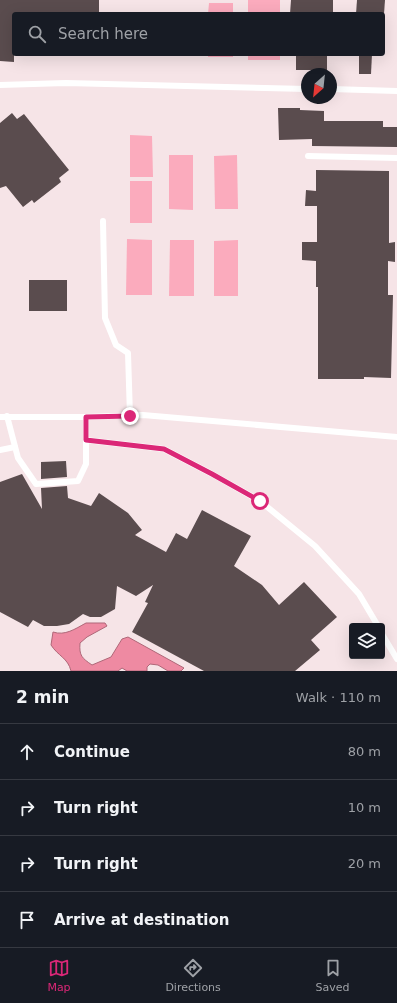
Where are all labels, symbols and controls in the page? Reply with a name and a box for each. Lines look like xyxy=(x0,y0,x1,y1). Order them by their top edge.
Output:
search box xyxy=(12,12,385,56)
icon: search xyxy=(26,23,48,45)
text: Search here xyxy=(58,25,148,43)
north arrow xyxy=(301,68,337,104)
route end xyxy=(121,407,139,425)
route start xyxy=(251,492,269,510)
map controls xyxy=(349,623,385,659)
button: layers xyxy=(349,623,385,659)
text: 2 min xyxy=(16,687,69,707)
text: Walk · 110 m xyxy=(296,690,381,705)
icon: ahead xyxy=(16,741,38,763)
text: Continue xyxy=(54,743,130,761)
text: 80 m xyxy=(348,744,381,759)
icon: right xyxy=(16,797,38,819)
text: Turn right xyxy=(54,799,138,817)
text: 10 m xyxy=(348,800,381,815)
icon: right xyxy=(16,853,38,875)
text: Turn right xyxy=(54,855,138,873)
text: 20 m xyxy=(348,856,381,871)
icon: arrive xyxy=(16,909,38,931)
text: Arrive at destination xyxy=(54,911,229,929)
tab: Map xyxy=(47,957,71,994)
tab: Directions xyxy=(165,957,221,994)
tab: Saved xyxy=(316,957,350,994)

